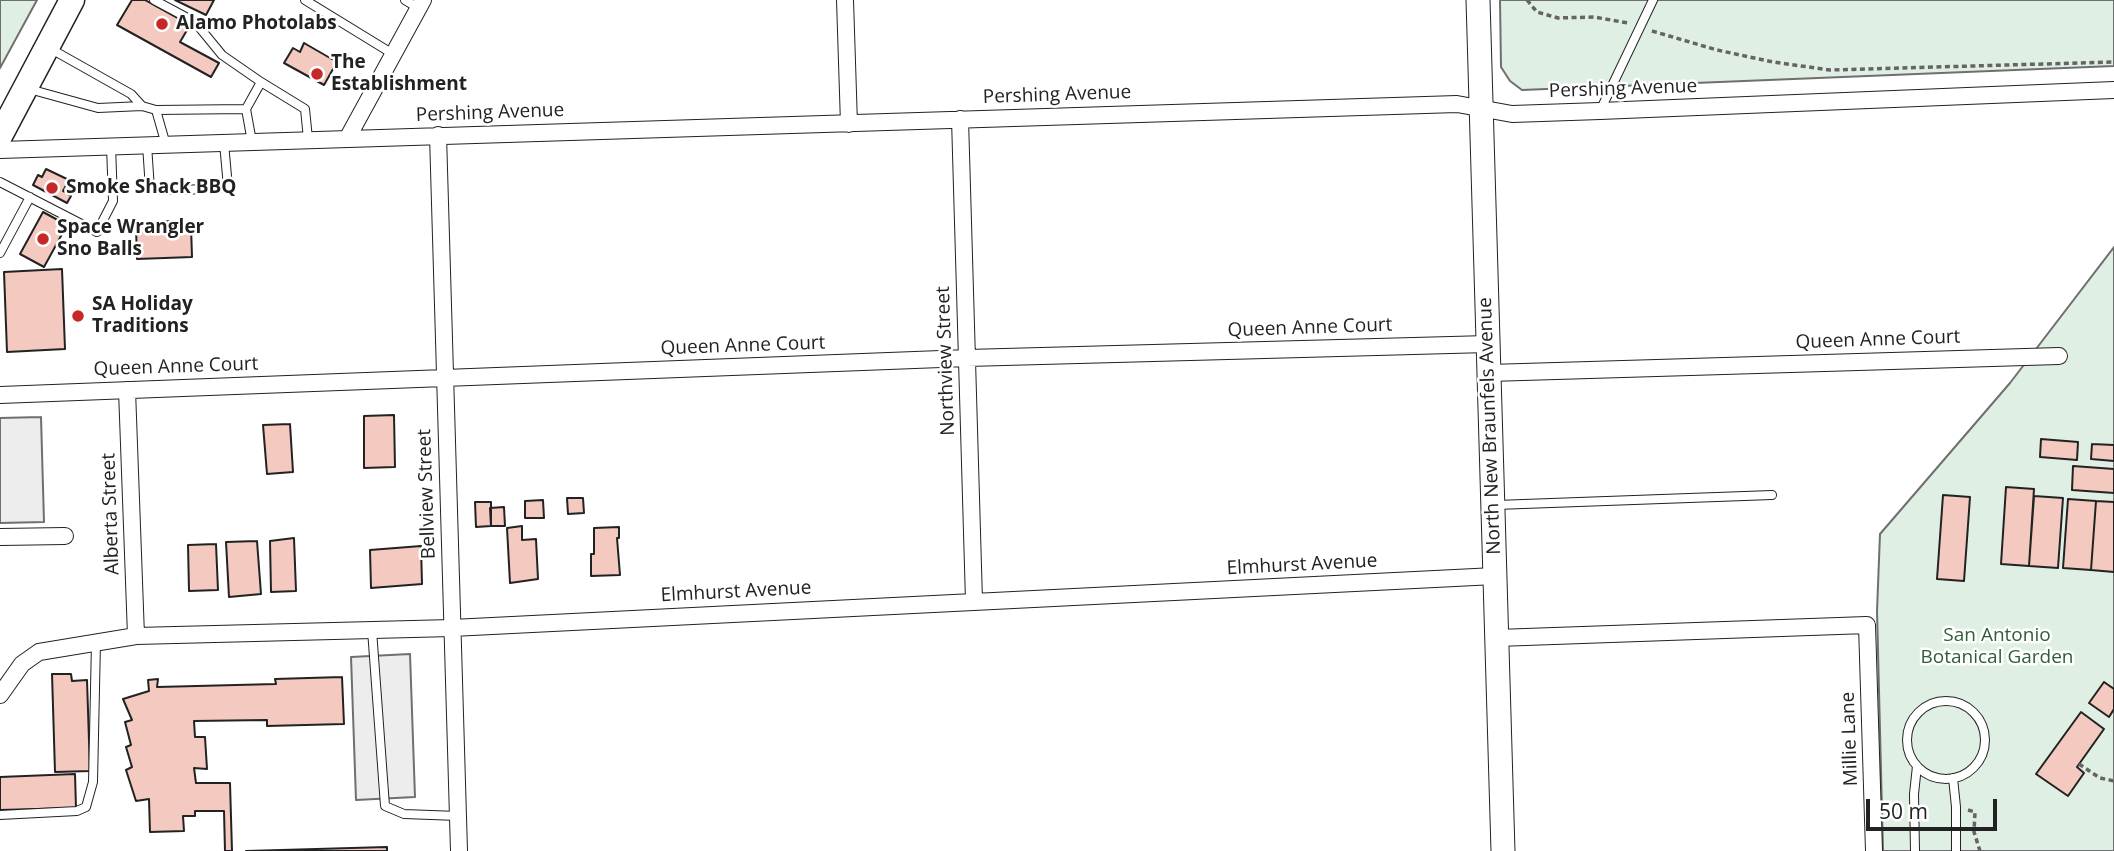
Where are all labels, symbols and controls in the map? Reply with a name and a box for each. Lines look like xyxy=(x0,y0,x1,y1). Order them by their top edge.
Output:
place label: Alamo Photolabs xyxy=(176,13,337,35)
marker: Alamo Photolabs xyxy=(154,16,170,32)
place label: The Establishment xyxy=(331,52,467,96)
marker: The Establishment xyxy=(309,66,325,82)
street label: Pershing Avenue xyxy=(1548,75,1698,103)
street label: Pershing Avenue xyxy=(982,81,1132,109)
street label: Pershing Avenue xyxy=(415,99,565,127)
place label: Smoke Shack BBQ xyxy=(66,177,236,199)
marker: Smoke Shack BBQ xyxy=(44,180,60,196)
place label: Space Wrangler Sno Balls xyxy=(57,217,204,261)
marker: Space Wrangler Sno Balls xyxy=(35,231,51,247)
street label: Northview Street xyxy=(932,286,960,436)
place label: SA Holiday Traditions xyxy=(92,294,193,338)
street label: North New Braunfels Avenue xyxy=(1474,297,1506,555)
marker: SA Holiday Traditions xyxy=(70,308,86,324)
street label: Queen Anne Court xyxy=(1227,314,1393,342)
street label: Queen Anne Court xyxy=(1795,326,1961,354)
street label: Queen Anne Court xyxy=(660,332,826,360)
street label: Queen Anne Court xyxy=(93,353,259,381)
street label: Bellview Street xyxy=(413,429,441,559)
street label: Alberta Street xyxy=(97,453,125,575)
street label: Elmhurst Avenue xyxy=(1226,550,1378,580)
street label: Elmhurst Avenue xyxy=(660,577,812,607)
park label: San Antonio Botanical Garden xyxy=(1921,625,2073,669)
street label: Millie Lane xyxy=(1837,691,1863,787)
scale bar xyxy=(1869,784,2000,828)
text: 50 m xyxy=(1879,797,1928,825)

